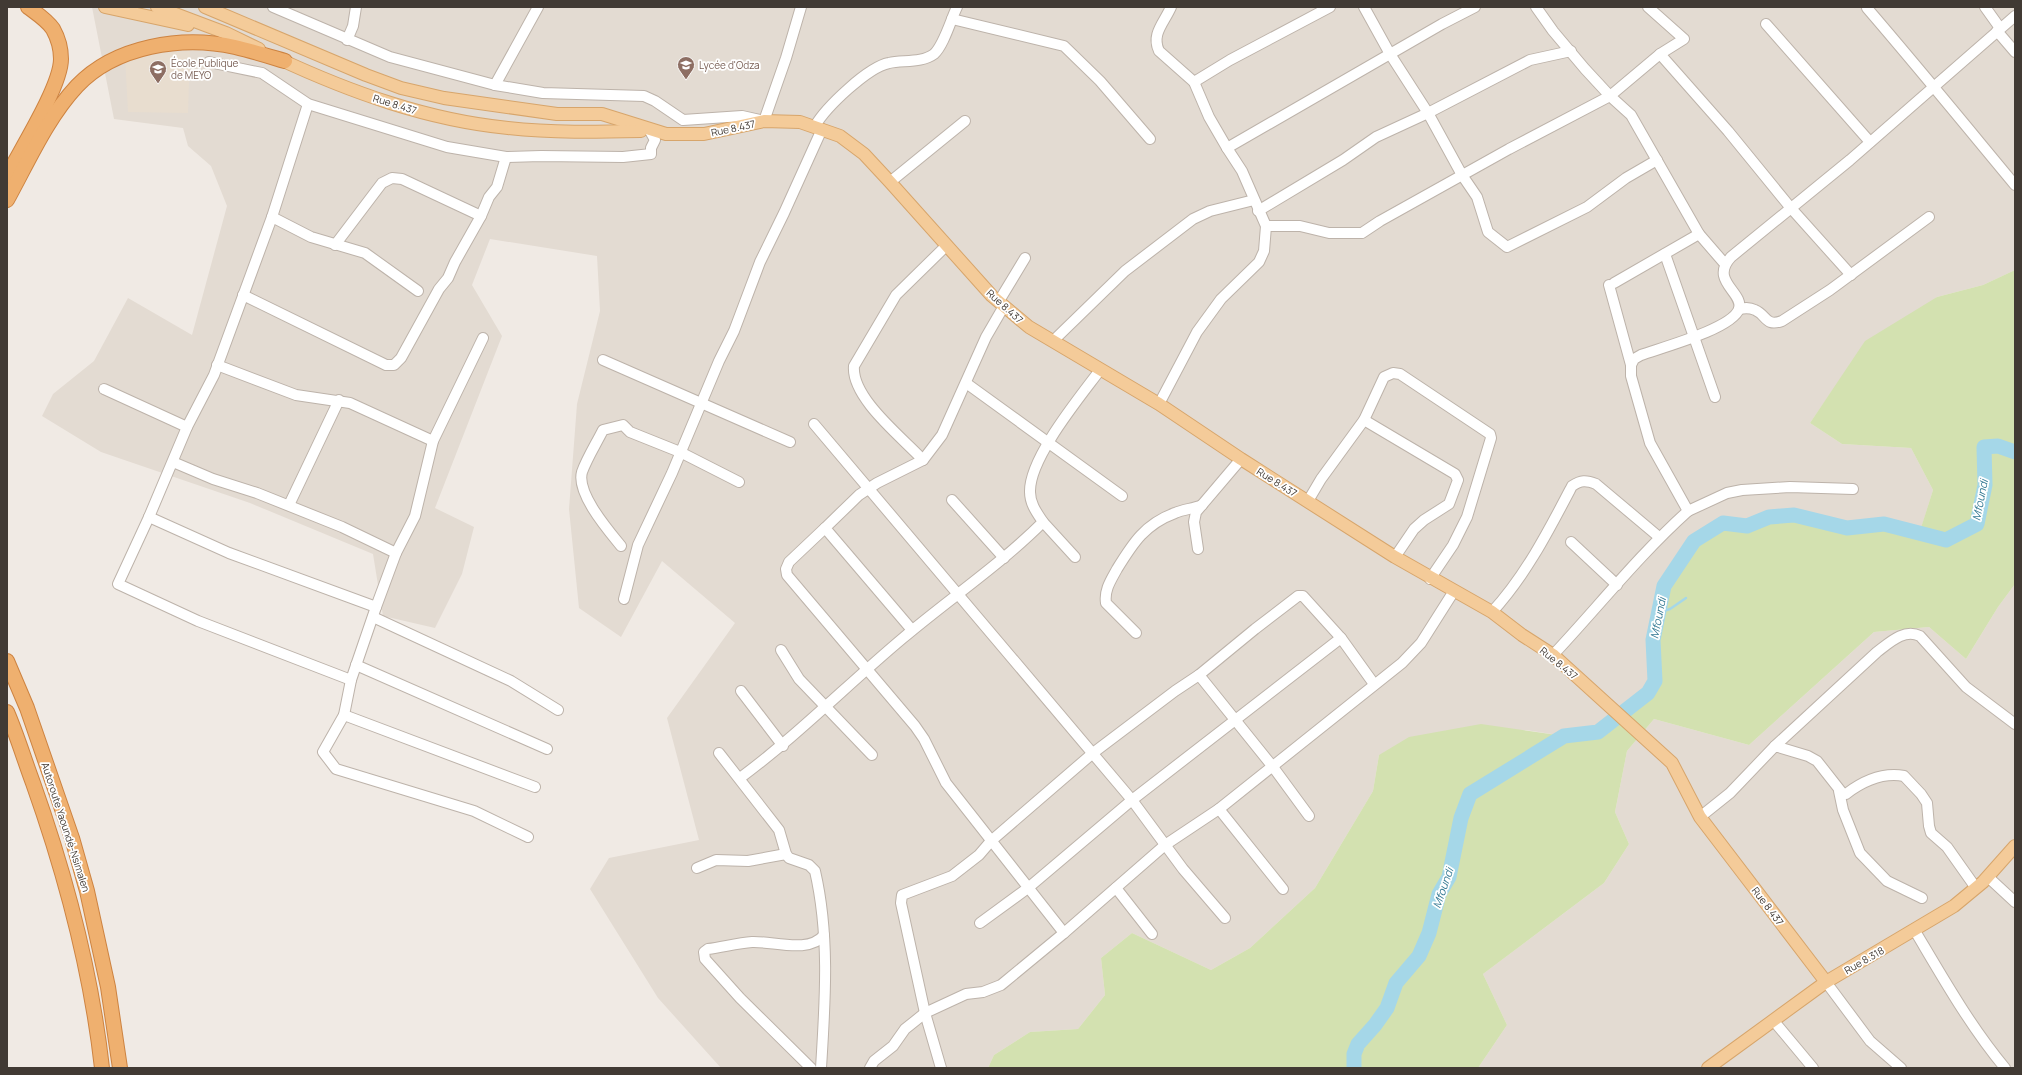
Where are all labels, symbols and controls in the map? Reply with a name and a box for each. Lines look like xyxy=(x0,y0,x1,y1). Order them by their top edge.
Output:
school or university icon: Lycée d'Odza xyxy=(676,55,696,80)
place label: École Publique de MEYO xyxy=(171,56,239,82)
place label: Lycée d'Odza xyxy=(699,58,760,72)
school or university icon: École Publique de MEYO xyxy=(148,59,168,84)
street label: Rue 8.437 xyxy=(371,91,419,117)
street label: Rue 8.437 xyxy=(710,116,756,140)
street label: Rue 8.437 xyxy=(984,286,1026,326)
street label: Rue 8.437 xyxy=(1254,464,1300,500)
water label: Mfoundi xyxy=(1968,477,1991,522)
water label: Mfoundi xyxy=(1646,595,1669,640)
street label: Rue 8.437 xyxy=(1537,643,1581,683)
street label: Autoroute Yaoundé-Nsimalen xyxy=(38,760,94,894)
water label: Mfoundi xyxy=(1429,864,1457,910)
street label: Rue 8.437 xyxy=(1749,884,1787,928)
street label: Rue 8.318 xyxy=(1842,943,1887,977)

